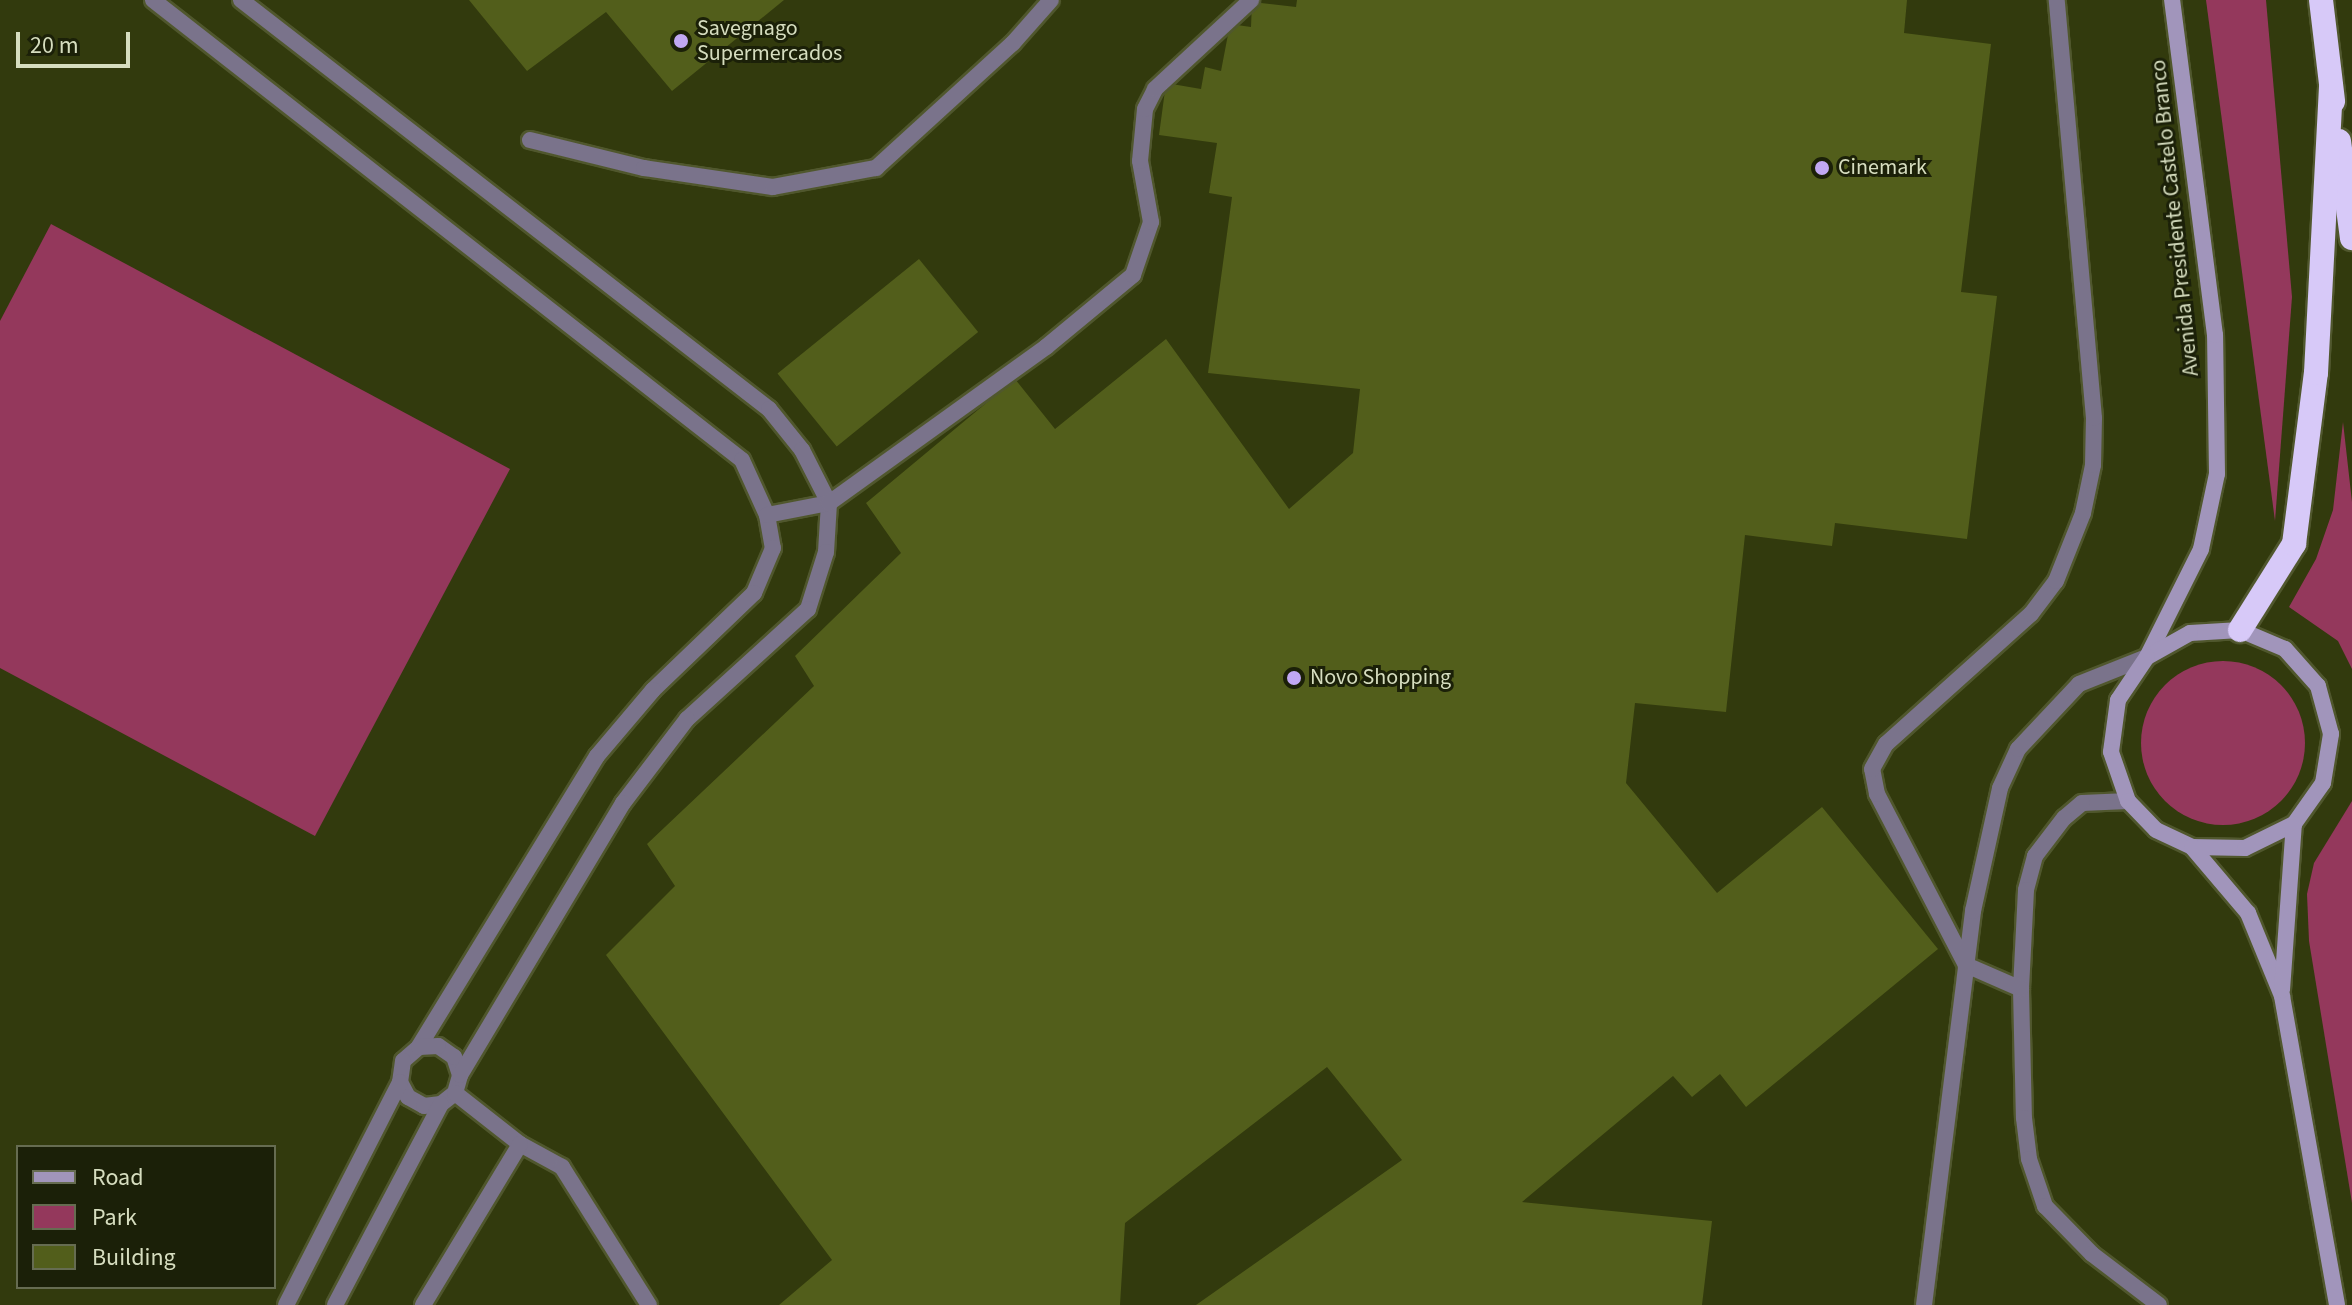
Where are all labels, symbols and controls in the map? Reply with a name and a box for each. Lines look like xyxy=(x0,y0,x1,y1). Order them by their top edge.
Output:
place label: Savegnago Supermercados xyxy=(697,15,842,66)
scale bar xyxy=(20,16,134,66)
text: 20 m xyxy=(30,28,79,63)
marker: Savegnago Supermercados xyxy=(672,32,690,50)
street label: Avenida Presidente Castelo Branco xyxy=(2145,58,2205,378)
place label: Cinemark xyxy=(1838,155,1927,181)
marker: Cinemark xyxy=(1813,159,1831,177)
place label: Novo Shopping xyxy=(1310,665,1451,691)
marker: Novo Shopping xyxy=(1285,669,1303,687)
legend xyxy=(16,1145,276,1289)
text: Road xyxy=(92,1160,144,1195)
text: Park xyxy=(92,1200,137,1235)
text: Building xyxy=(92,1240,176,1275)

